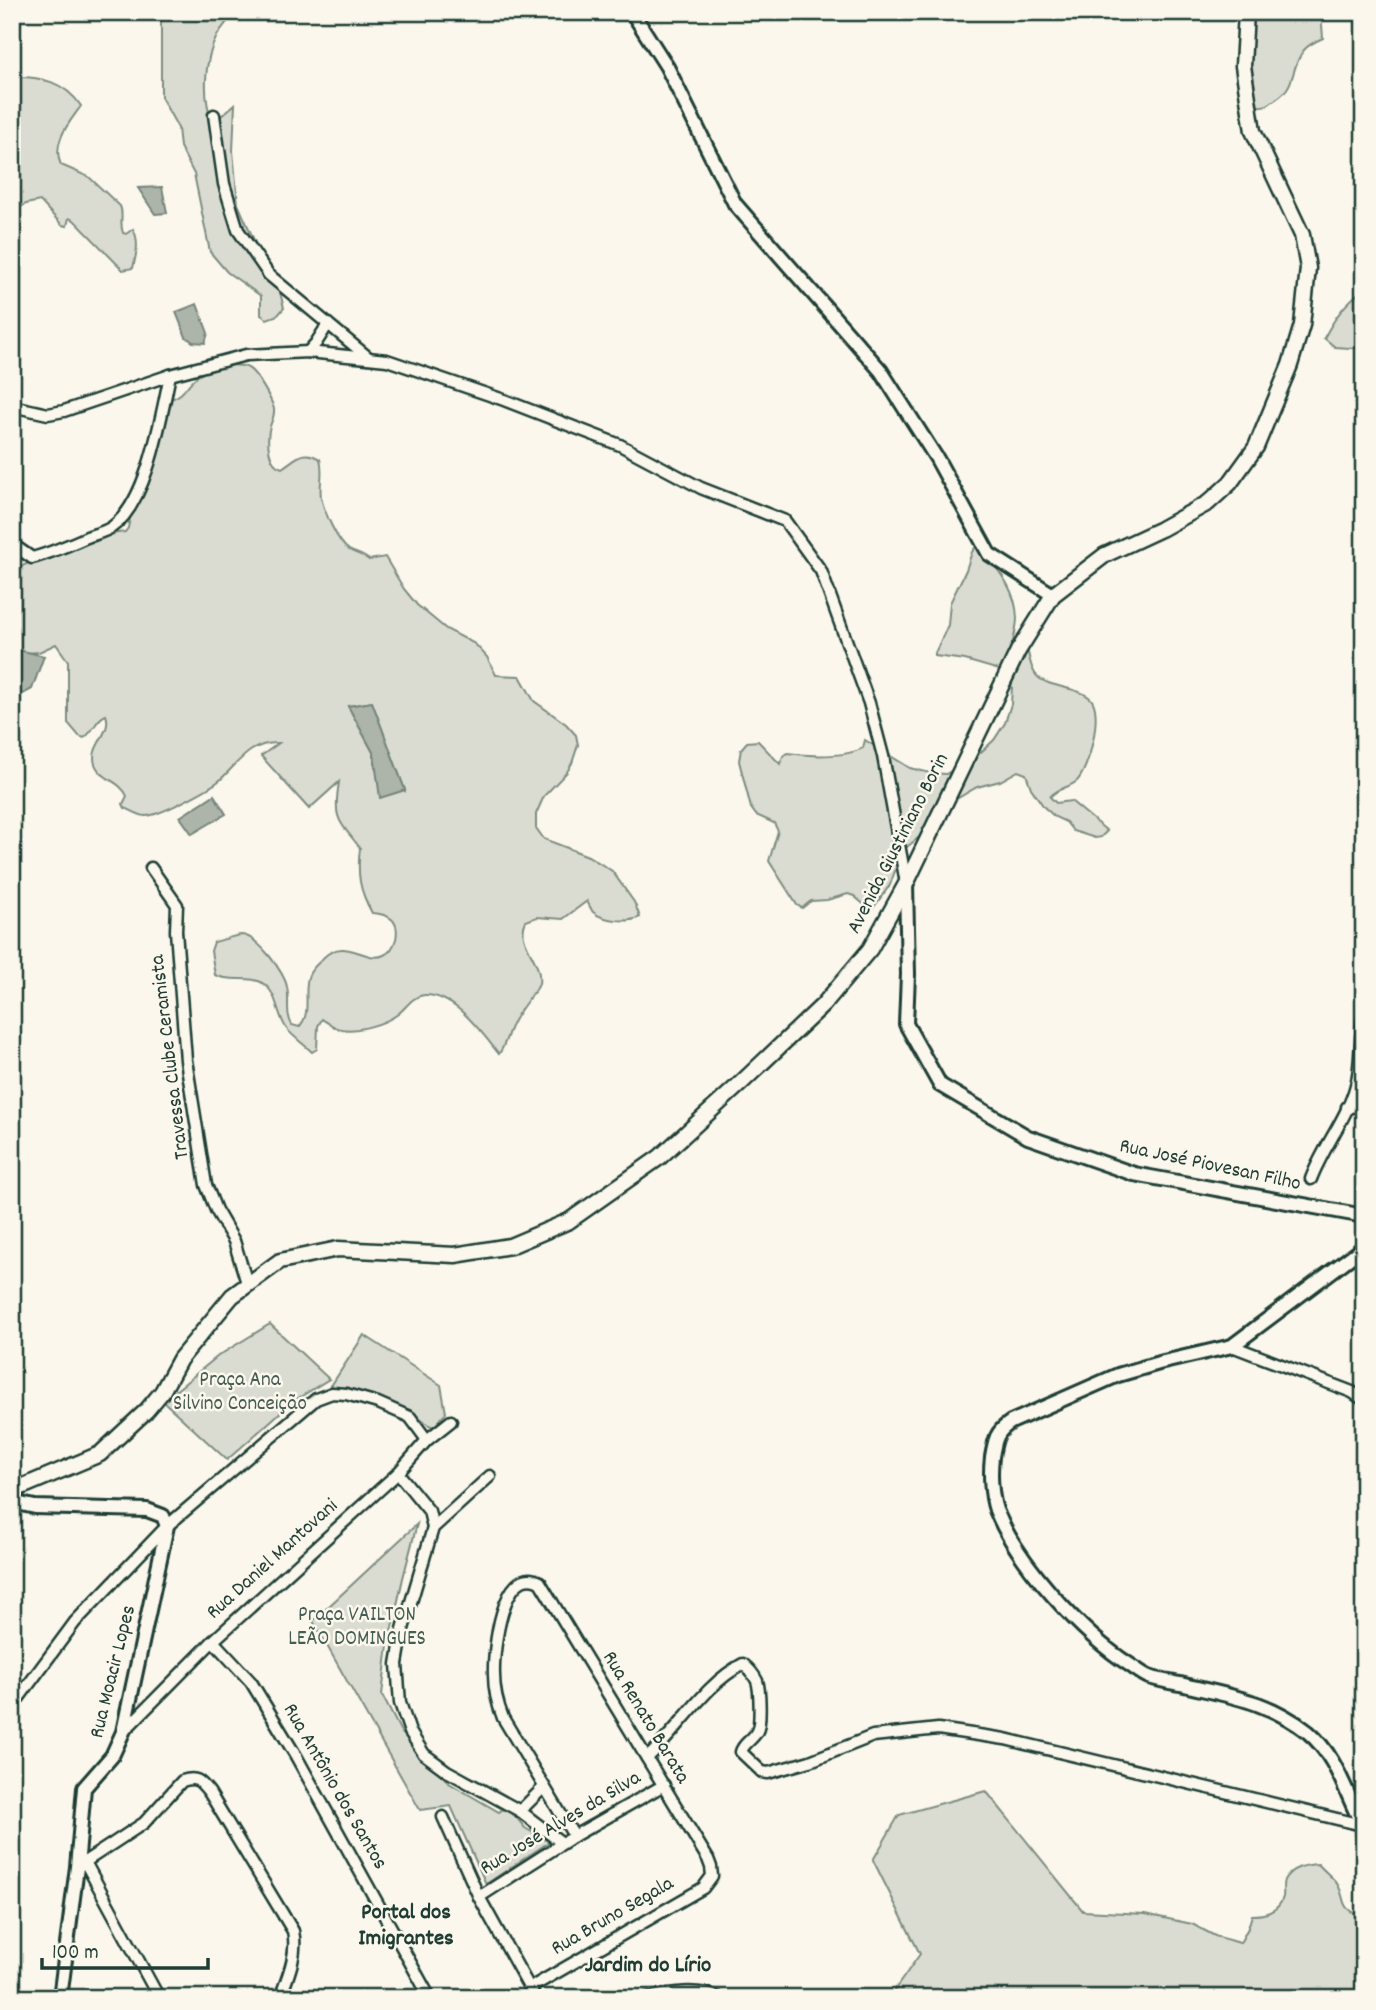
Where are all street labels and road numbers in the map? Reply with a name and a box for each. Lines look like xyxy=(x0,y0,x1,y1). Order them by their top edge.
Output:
street label: Avenida Giustiniano Borin xyxy=(840,748,958,940)
street label: Travessa Clube Ceramista xyxy=(143,952,198,1161)
street label: Rua José Piovesan Filho xyxy=(1117,1132,1303,1200)
street label: Rua Daniel Mantovani xyxy=(200,1492,346,1627)
street label: Rua Moacir Lopes xyxy=(83,1602,145,1742)
street label: Rua Renato Barata xyxy=(594,1646,697,1791)
street label: Rua Antônio dos Santos xyxy=(274,1698,394,1876)
street label: Rua José Alves da Silva xyxy=(475,1763,648,1884)
street label: Rua Bruno Segala xyxy=(546,1869,681,1964)

